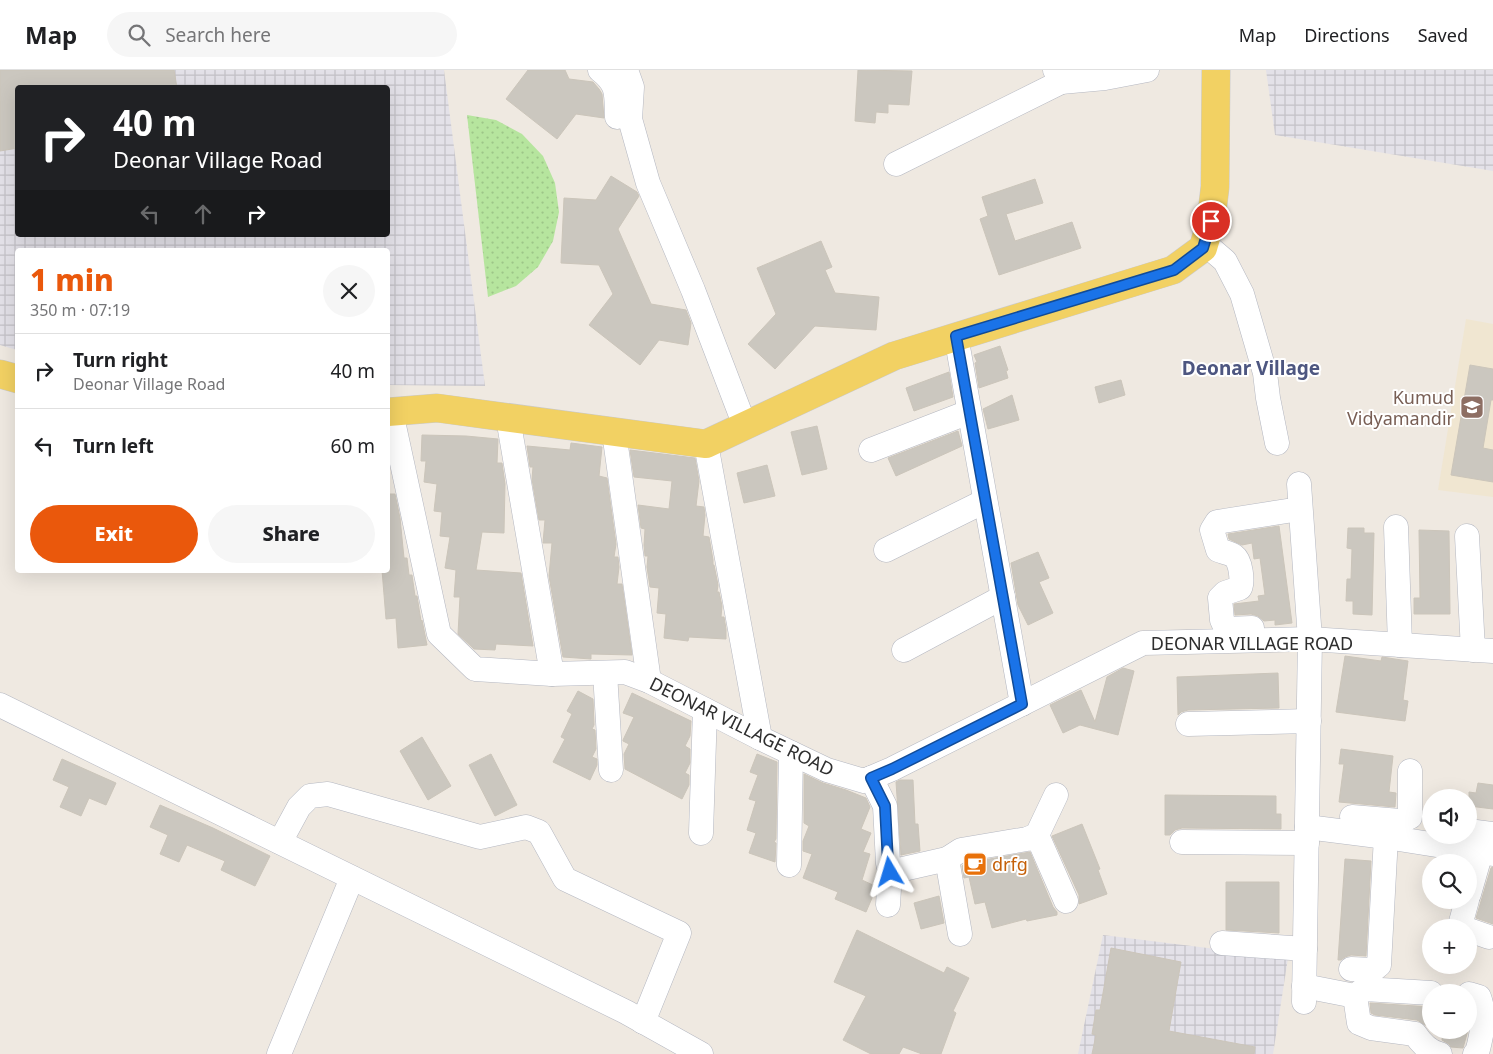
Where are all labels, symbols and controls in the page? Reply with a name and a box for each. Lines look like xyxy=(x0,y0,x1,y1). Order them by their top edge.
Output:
search box xyxy=(107,12,457,57)
text: Map xyxy=(25,18,77,51)
icon: search xyxy=(125,21,153,49)
text: Search here xyxy=(165,22,271,48)
text: Map xyxy=(1239,23,1276,47)
text: Directions xyxy=(1304,23,1390,47)
text: Saved xyxy=(1418,23,1468,47)
text: 40 m xyxy=(113,99,196,146)
icon: right xyxy=(30,105,95,170)
text: Deonar Village Road xyxy=(113,144,323,174)
icon: left xyxy=(136,200,164,228)
icon: ahead xyxy=(189,200,217,228)
icon: right xyxy=(242,200,270,228)
pin xyxy=(1190,200,1232,242)
icon: arrive xyxy=(1197,207,1225,235)
text: 1 min xyxy=(30,259,114,300)
button: close xyxy=(323,265,375,317)
text: 350 m · 07:19 xyxy=(30,299,130,321)
text: Turn right xyxy=(73,347,168,373)
district label: Deonar Village xyxy=(1182,355,1320,381)
icon: right xyxy=(30,357,58,385)
text: 40 m xyxy=(331,358,375,384)
text: Deonar Village Road xyxy=(73,373,225,395)
place label: Kumud Vidyamandir xyxy=(1347,385,1455,430)
school or university icon: Kumud Vidyamandir xyxy=(1459,394,1485,420)
icon: left xyxy=(30,432,58,460)
text: Turn left xyxy=(73,433,154,459)
text: 60 m xyxy=(331,433,375,459)
button: Exit xyxy=(30,505,198,563)
button: Share xyxy=(208,505,375,563)
street label: DEONAR VILLAGE ROAD xyxy=(1151,631,1353,655)
street label: DEONAR VILLAGE ROAD xyxy=(646,671,838,781)
map controls xyxy=(1422,789,1477,1039)
button: sound xyxy=(1422,789,1477,844)
position arrow xyxy=(863,845,915,897)
cafe icon: drfg xyxy=(962,851,988,877)
place label: drfg xyxy=(992,852,1028,876)
button: search xyxy=(1422,854,1477,909)
button: + xyxy=(1422,919,1477,974)
button: − xyxy=(1422,984,1477,1039)

